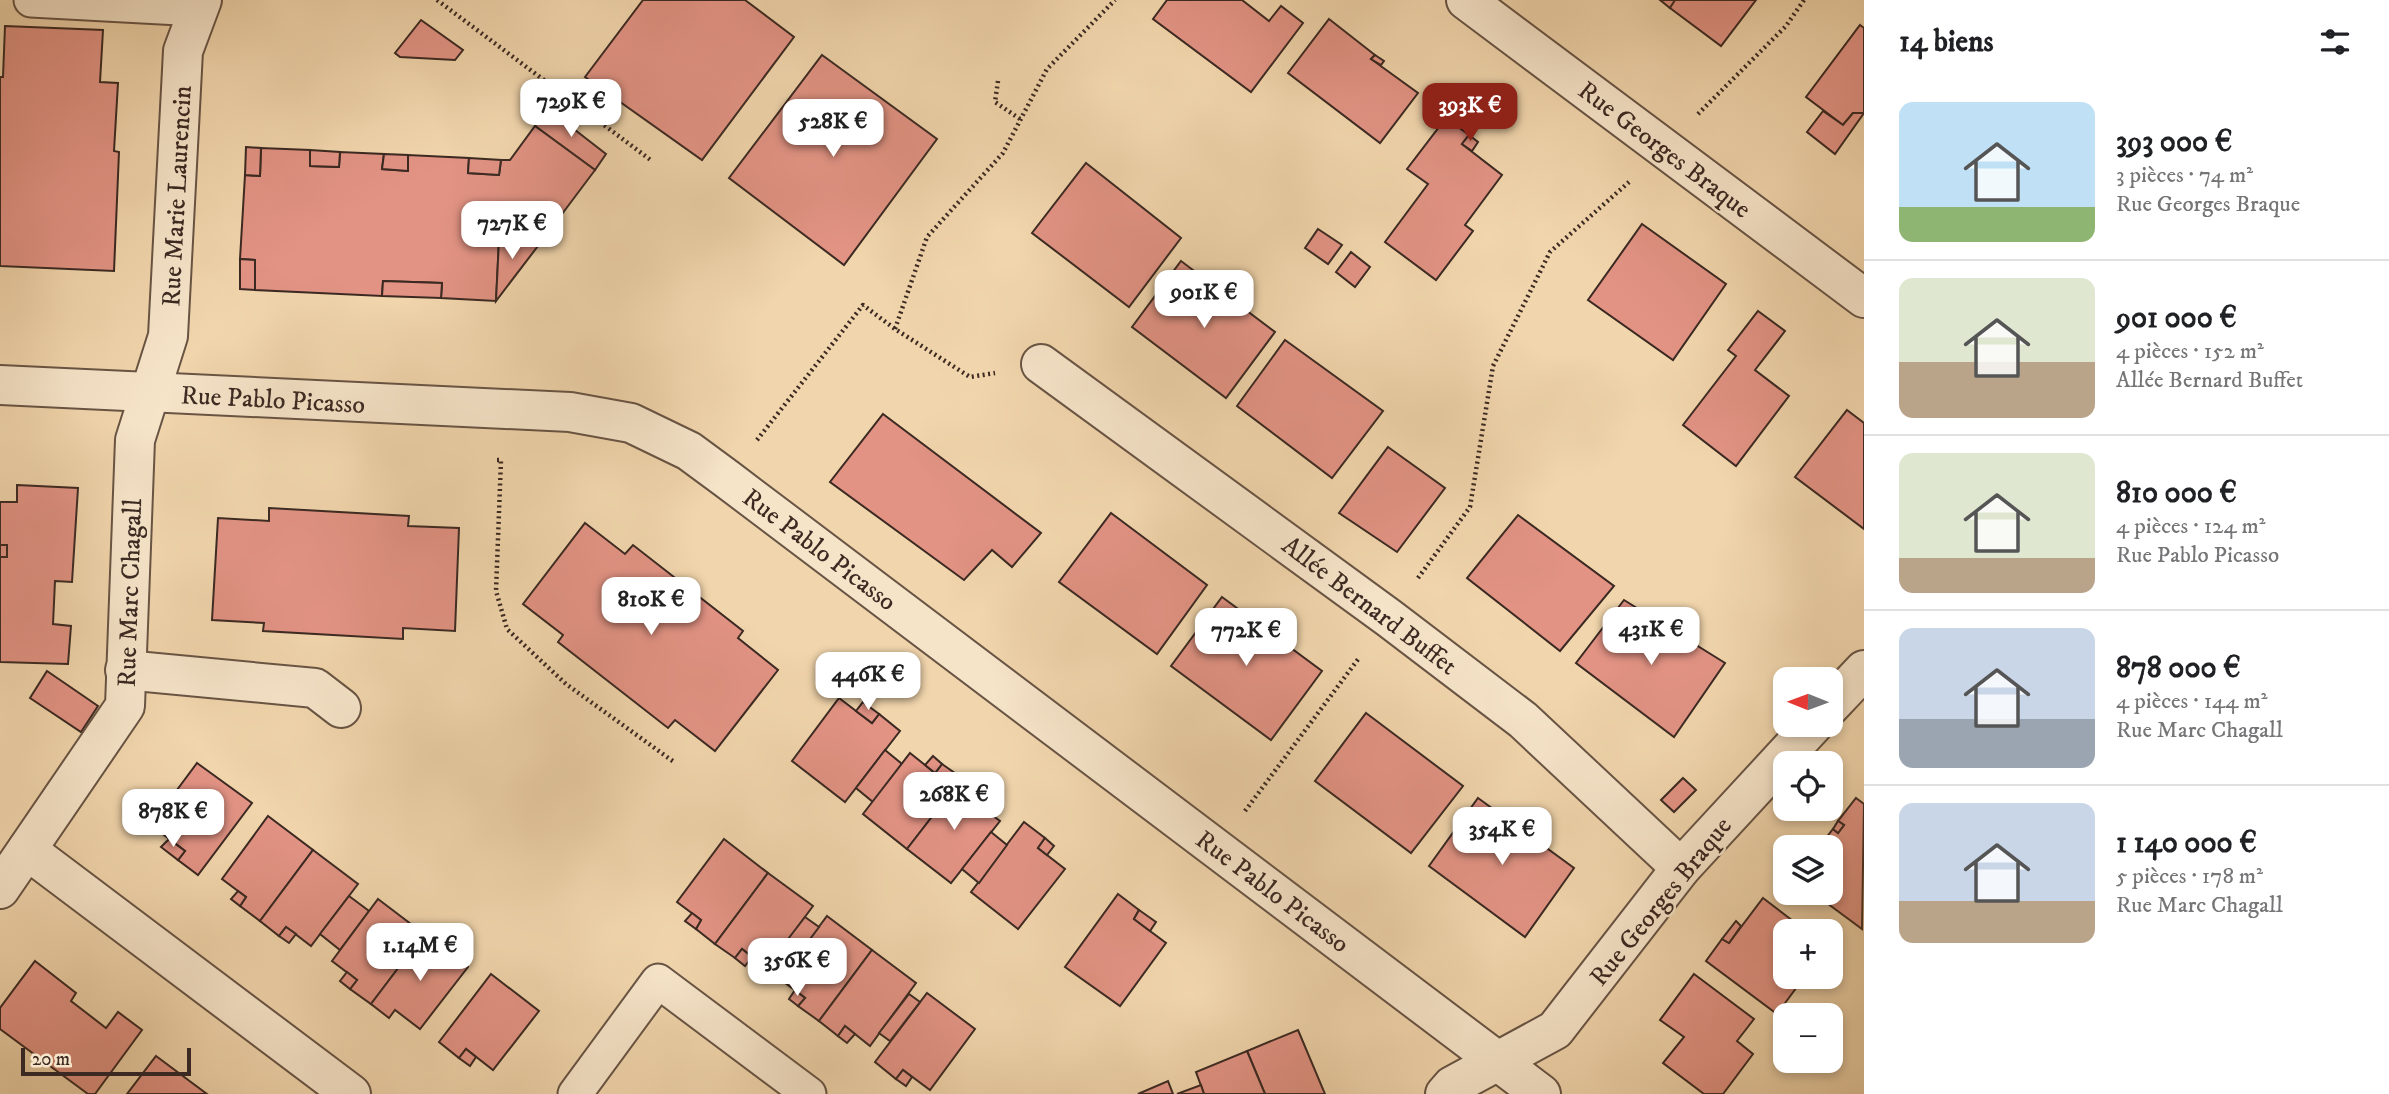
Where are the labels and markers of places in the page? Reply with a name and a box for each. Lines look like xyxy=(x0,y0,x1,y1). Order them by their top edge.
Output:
pin: 729K € xyxy=(514,80,628,139)
pin: 393K € xyxy=(1413,83,1527,143)
pin: 528K € xyxy=(776,100,890,159)
pin: 727K € xyxy=(455,202,569,261)
pin: 901K € xyxy=(1147,270,1261,330)
pin: 810K € xyxy=(594,578,708,637)
pin: 772K € xyxy=(1189,608,1303,668)
pin: 431K € xyxy=(1594,608,1708,667)
pin: 446K € xyxy=(811,652,925,712)
pin: 268K € xyxy=(897,772,1011,832)
pin: 878K € xyxy=(116,790,230,849)
pin: 354K € xyxy=(1445,808,1559,867)
pin: 1.14M € xyxy=(355,923,485,983)
pin: 356K € xyxy=(740,939,854,998)

